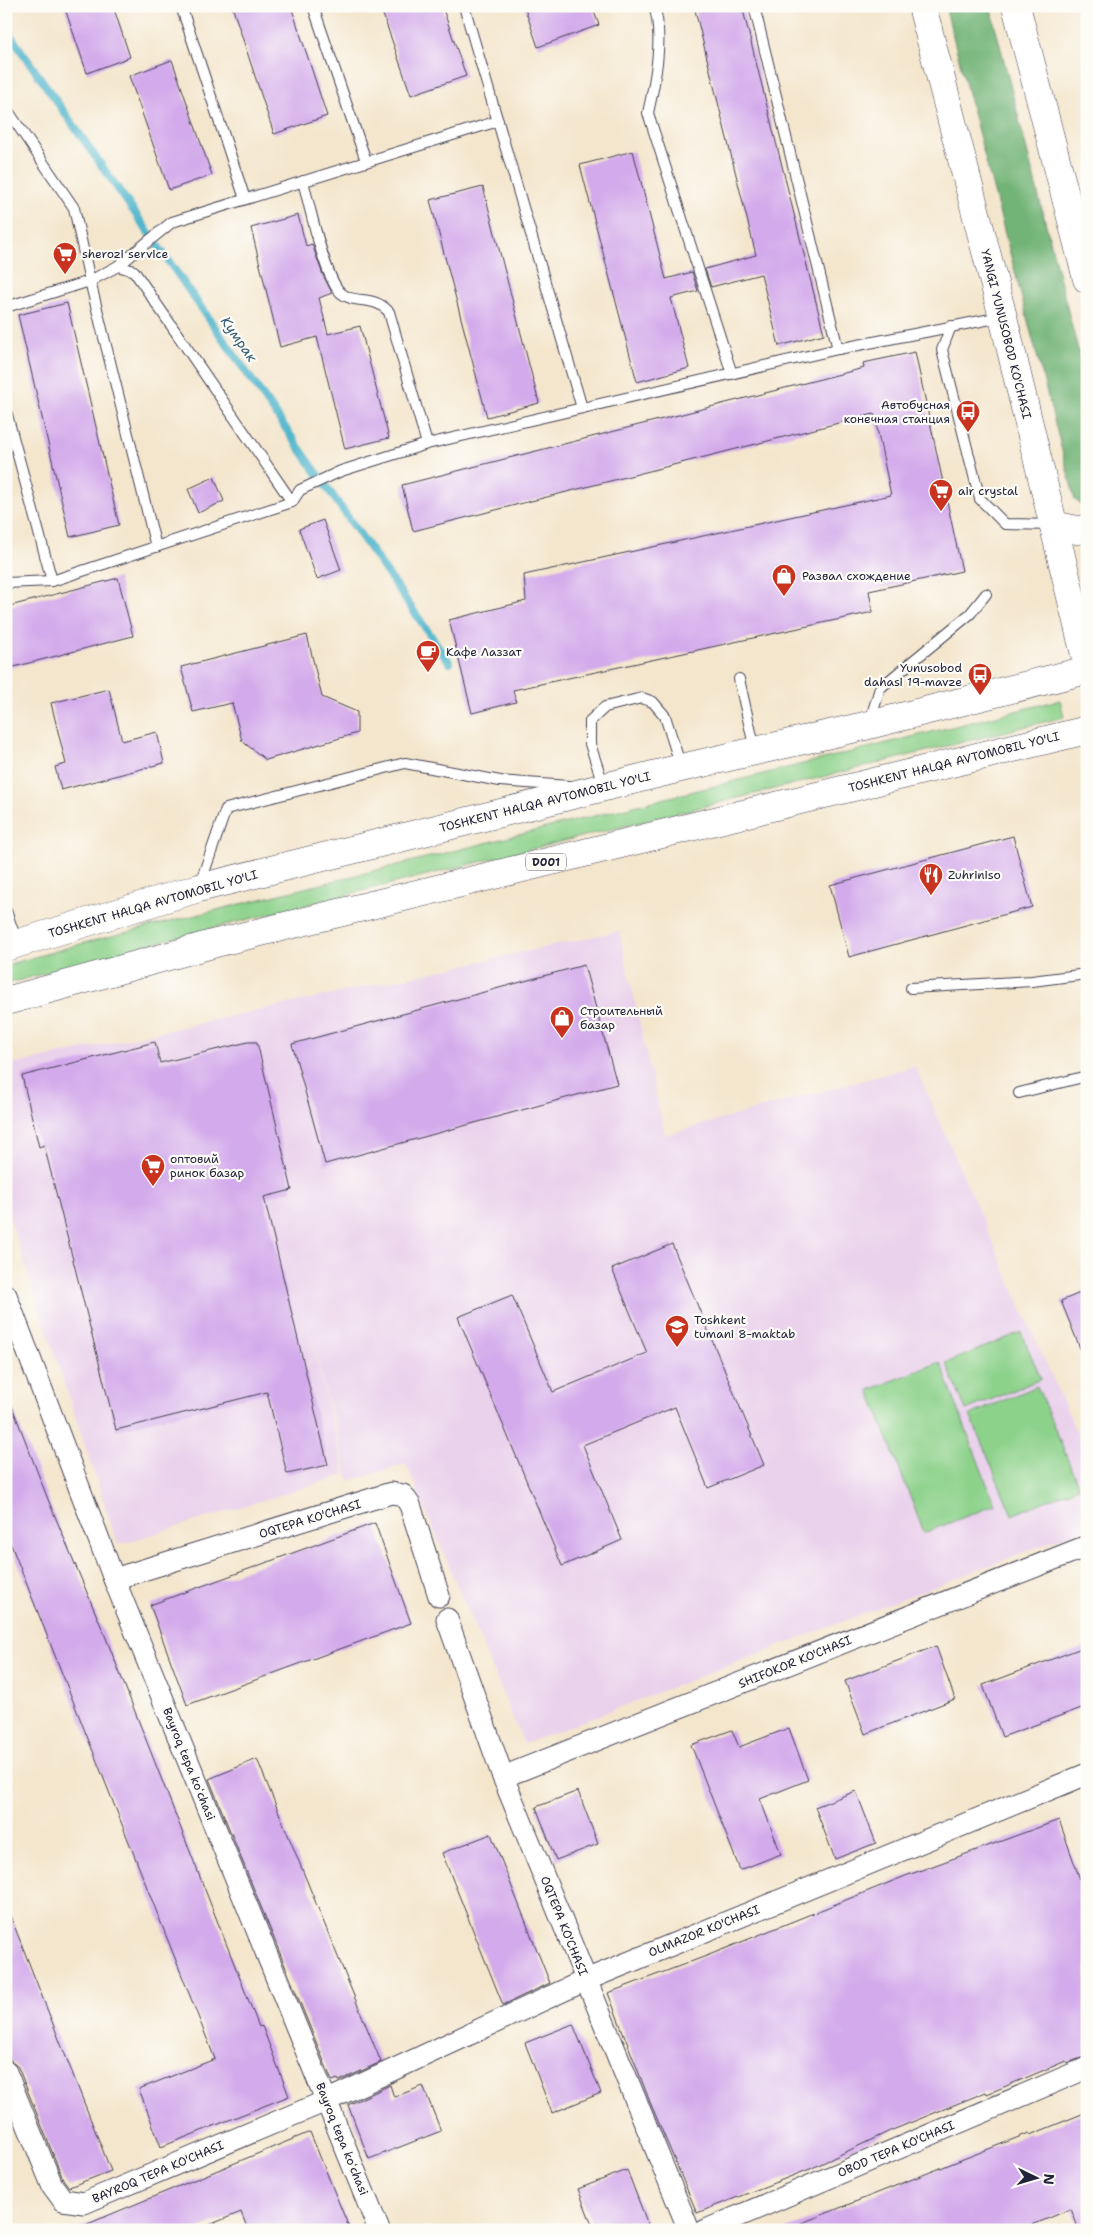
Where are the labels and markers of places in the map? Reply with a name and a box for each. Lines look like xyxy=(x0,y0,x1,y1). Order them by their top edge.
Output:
supermarket icon: sherozi service xyxy=(52,241,78,275)
place label: sherozi service xyxy=(82,246,168,262)
place label: Автобусная конечная станция xyxy=(844,397,950,427)
bus stop icon: Автобусная конечная станция xyxy=(955,399,981,433)
supermarket icon: air crystal xyxy=(928,478,954,512)
place label: air crystal xyxy=(958,483,1018,499)
shop icon: Развал схождение xyxy=(771,563,797,597)
place label: Развал схождение xyxy=(802,568,911,584)
cafe icon: Кафе Лаззат xyxy=(415,639,441,673)
place label: Кафе Лаззат xyxy=(446,644,522,660)
place label: Yunusobod dahasi 19-mavze xyxy=(864,660,962,690)
bus stop icon: Yunusobod dahasi 19-mavze xyxy=(967,662,993,696)
restaurant icon: Zuhriniso xyxy=(918,862,944,896)
place label: Zuhriniso xyxy=(948,867,1001,883)
place label: Строительный базар xyxy=(580,1003,663,1033)
shop icon: Строительный базар xyxy=(549,1005,575,1039)
place label: оптовий ринок базар xyxy=(170,1151,245,1181)
supermarket icon: оптовий ринок базар xyxy=(140,1153,166,1187)
place label: Toshkent tumani 8-maktab xyxy=(694,1312,795,1342)
school or university icon: Toshkent tumani 8-maktab xyxy=(664,1314,690,1348)

